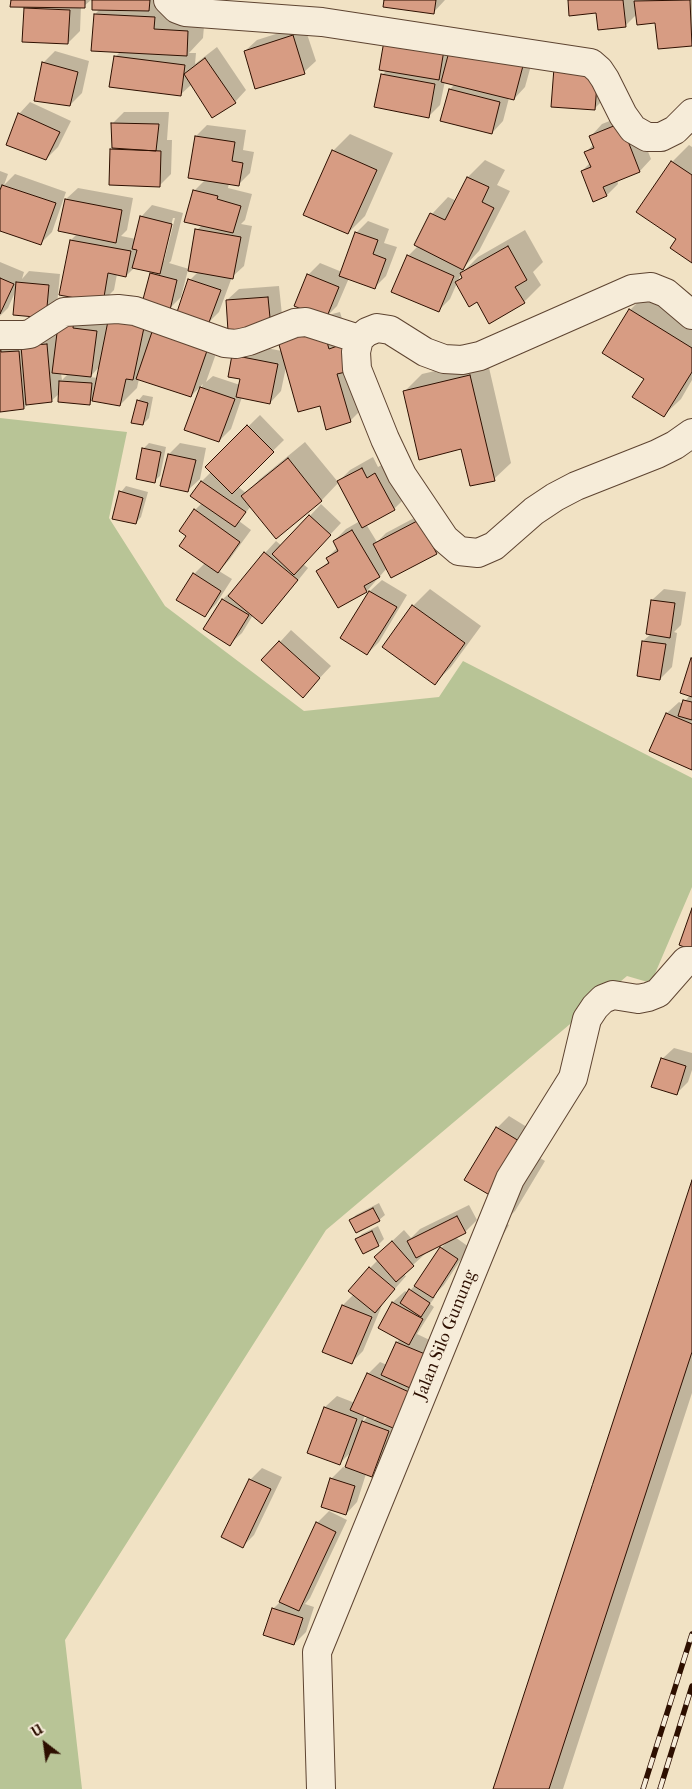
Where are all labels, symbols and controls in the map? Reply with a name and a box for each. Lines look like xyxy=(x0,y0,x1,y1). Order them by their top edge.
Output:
street label: Jalan Silo Gunung xyxy=(410,1267,482,1403)
north arrow xyxy=(20,1719,70,1769)
text: U xyxy=(28,1720,46,1741)

